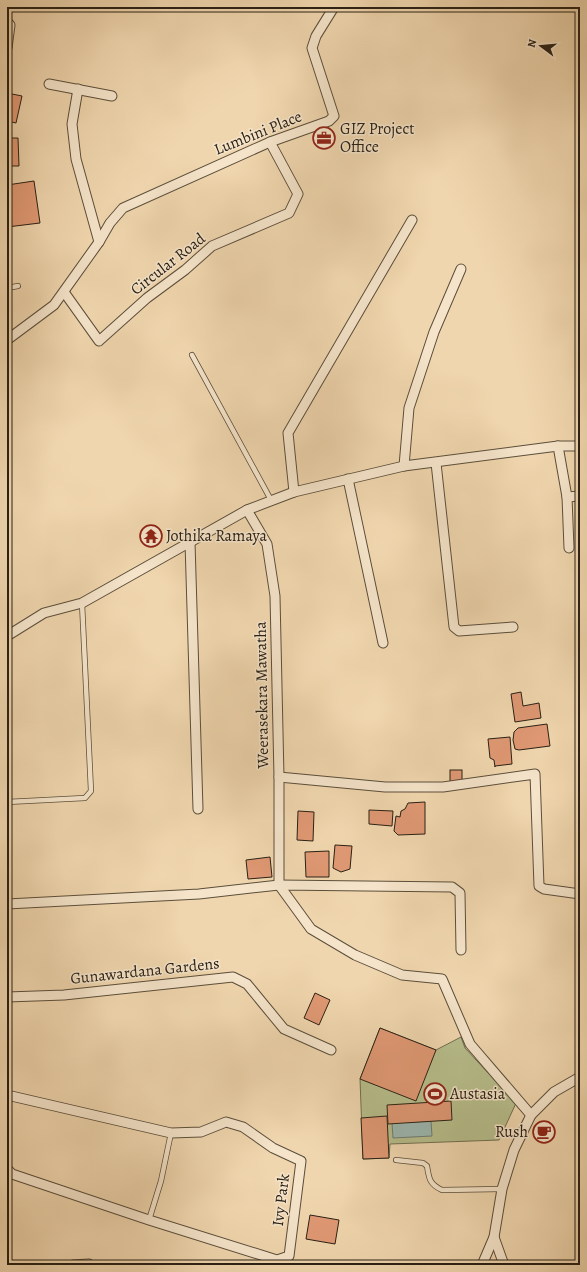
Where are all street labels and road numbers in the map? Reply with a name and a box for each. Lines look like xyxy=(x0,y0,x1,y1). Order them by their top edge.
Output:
street label: Lumbini Place xyxy=(211,105,305,161)
street label: Circular Road xyxy=(126,228,210,300)
street label: Weerasekara Mawatha xyxy=(250,621,274,770)
street label: Gunawardana Gardens xyxy=(69,952,221,990)
street label: Ivy Park xyxy=(267,1172,295,1228)

